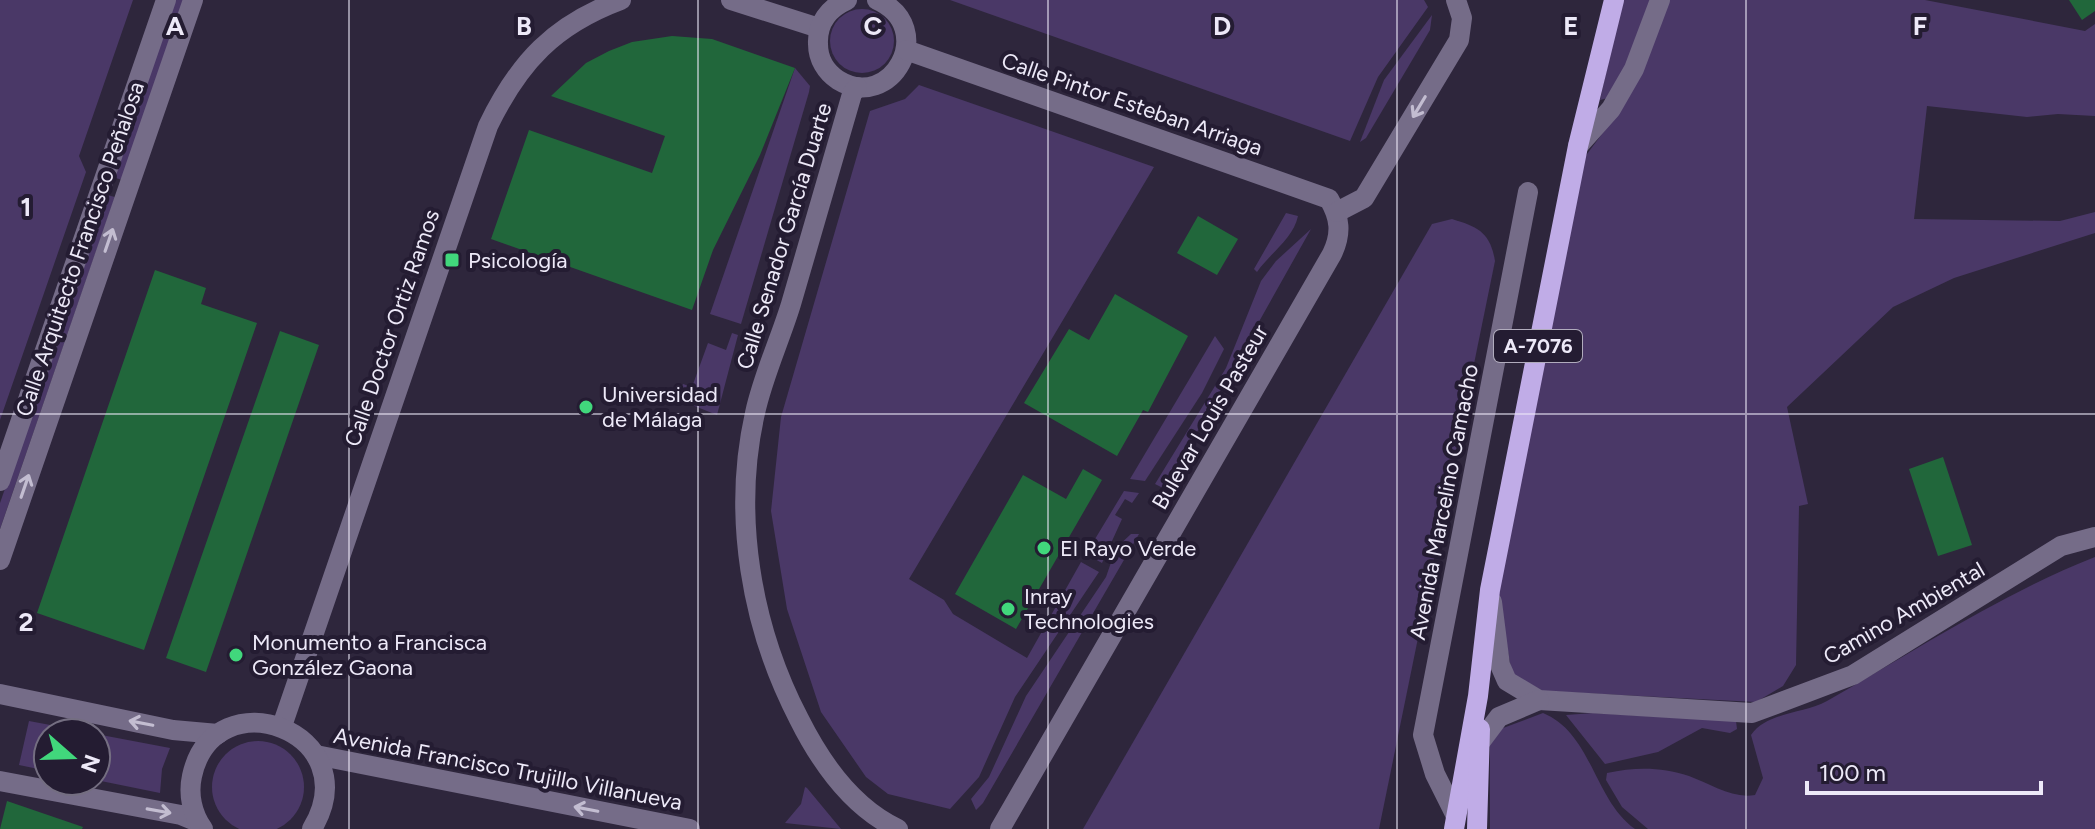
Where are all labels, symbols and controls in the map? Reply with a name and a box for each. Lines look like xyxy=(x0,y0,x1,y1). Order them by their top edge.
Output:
text: A xyxy=(166,10,185,42)
text: B xyxy=(516,10,532,42)
text: C xyxy=(864,10,883,42)
text: D xyxy=(1213,10,1231,42)
text: E xyxy=(1563,10,1579,42)
text: F xyxy=(1913,10,1927,42)
street label: Calle Pintor Esteban Arriaga xyxy=(998,47,1266,161)
street label: Calle Arquitecto Francisco Peñalosa xyxy=(10,78,150,420)
one-way arrow xyxy=(1411,95,1427,118)
street label: Calle Senador García Duarte xyxy=(731,100,837,372)
text: 1 xyxy=(21,191,31,223)
street label: Calle Doctor Ortiz Ramos xyxy=(339,206,445,450)
one-way arrow xyxy=(102,228,117,253)
place label: Psicología xyxy=(468,247,568,274)
marker: Psicología xyxy=(443,251,461,269)
street label: Bulevar Louis Pasteur xyxy=(1146,319,1274,514)
road number: A-7076 xyxy=(1494,330,1582,362)
street label: Avenida Marcelino Camacho xyxy=(1404,362,1484,642)
place label: Universidad de Málaga xyxy=(602,381,718,433)
marker: Universidad de Málaga xyxy=(577,398,595,416)
one-way arrow xyxy=(19,474,34,499)
place label: El Rayo Verde xyxy=(1060,535,1196,562)
marker: El Rayo Verde xyxy=(1035,539,1053,557)
street label: Camino Ambiental xyxy=(1819,556,1989,670)
place label: Inray Technologies xyxy=(1024,583,1154,635)
marker: Inray Technologies xyxy=(999,600,1017,618)
text: 2 xyxy=(18,606,34,638)
place label: Monumento a Francisca González Gaona xyxy=(252,629,487,681)
marker: Monumento a Francisca González Gaona xyxy=(227,646,245,664)
one-way arrow xyxy=(129,715,155,730)
north arrow xyxy=(32,717,112,797)
street label: Avenida Francisco Trujillo Villanueva xyxy=(331,722,685,816)
scale bar xyxy=(1807,745,2041,795)
text: N xyxy=(75,751,106,776)
text: 100 m xyxy=(1819,758,1886,787)
one-way arrow xyxy=(573,800,599,815)
one-way arrow xyxy=(146,805,171,820)

